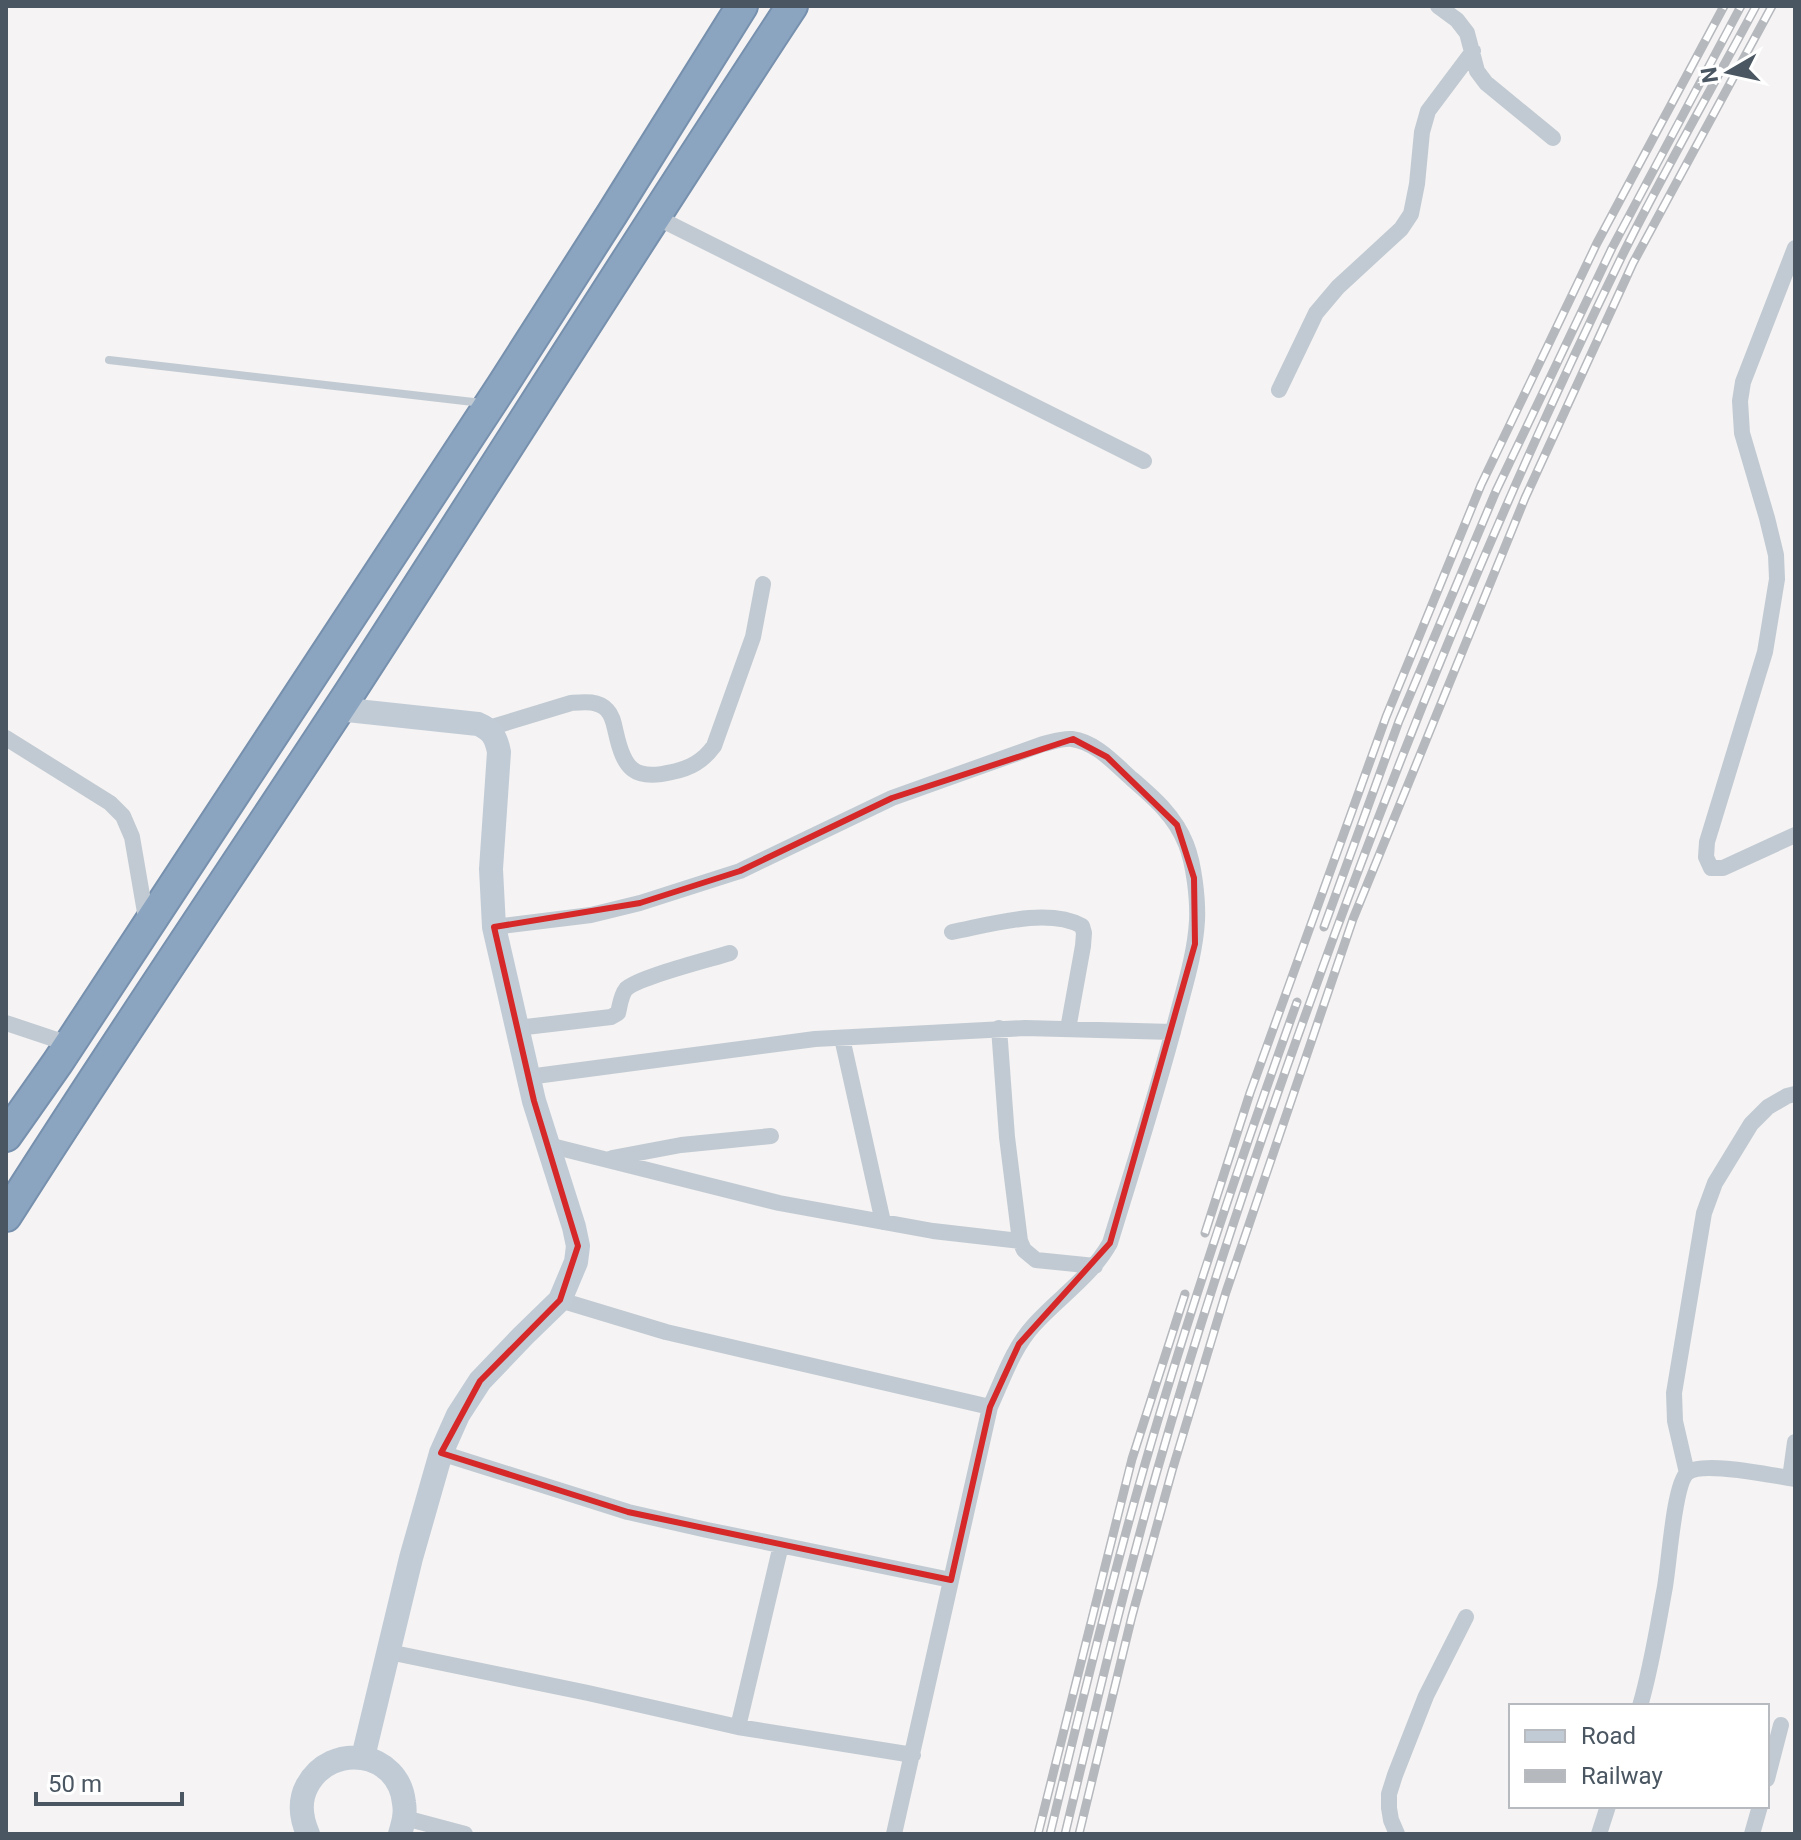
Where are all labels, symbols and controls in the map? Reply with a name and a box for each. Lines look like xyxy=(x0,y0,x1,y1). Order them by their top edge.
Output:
north arrow xyxy=(1689,32,1769,112)
text: N xyxy=(1696,65,1723,85)
legend xyxy=(1509,1704,1769,1808)
text: Road xyxy=(1581,1722,1636,1750)
scale bar xyxy=(36,1756,182,1806)
text: Railway xyxy=(1581,1762,1663,1790)
text: 50 m xyxy=(48,1770,102,1798)

